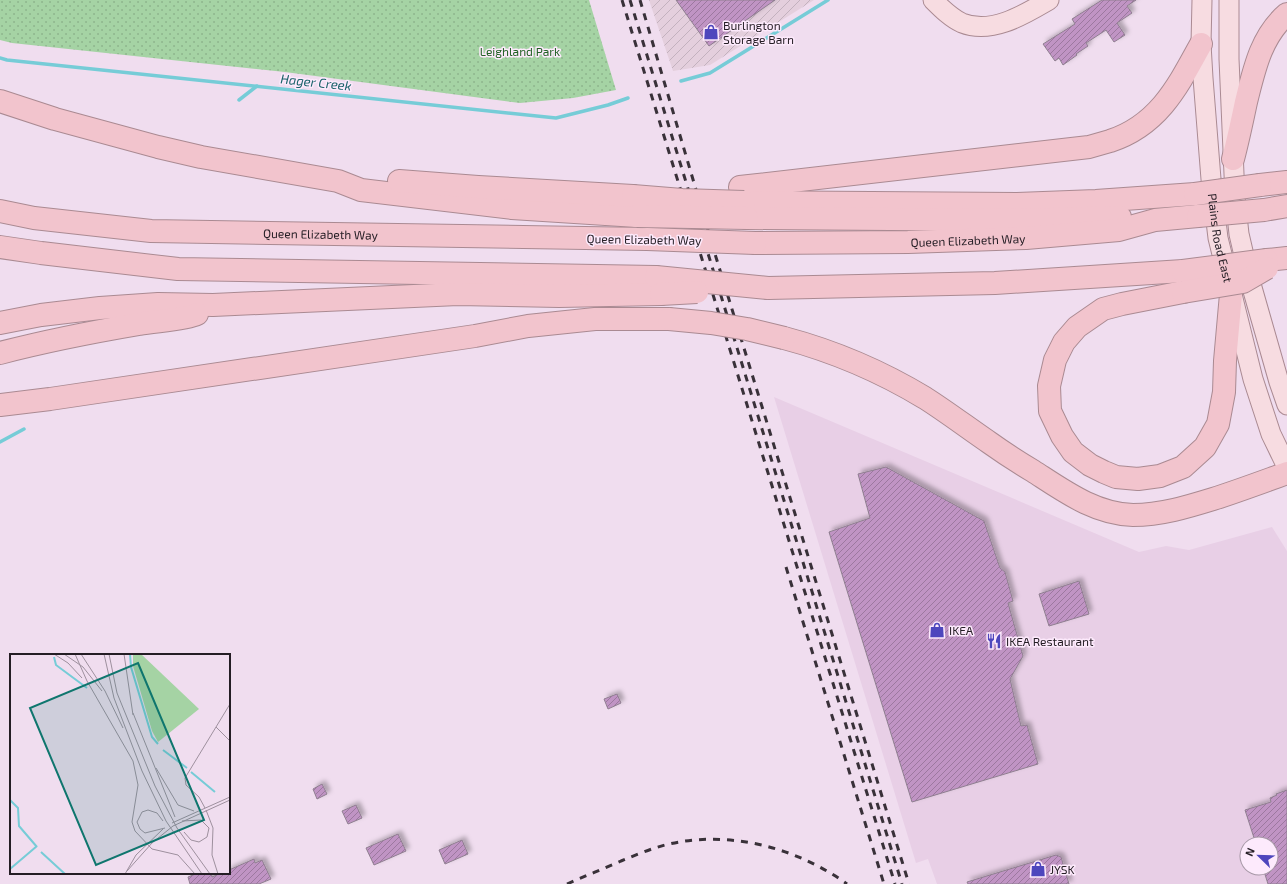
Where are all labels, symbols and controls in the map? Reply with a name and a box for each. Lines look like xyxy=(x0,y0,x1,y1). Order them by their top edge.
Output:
place label: Burlington Storage Barn xyxy=(723,18,794,46)
shop icon: Burlington Storage Barn xyxy=(702,23,720,41)
park label: Leighland Park xyxy=(480,44,560,58)
water label: Hager Creek xyxy=(280,70,353,94)
street label: Plains Road East xyxy=(1206,192,1236,284)
street label: Queen Elizabeth Way xyxy=(263,226,379,242)
street label: Queen Elizabeth Way xyxy=(586,231,702,248)
street label: Queen Elizabeth Way xyxy=(910,231,1026,250)
shop icon: IKEA xyxy=(928,621,946,639)
place label: IKEA xyxy=(949,623,974,637)
restaurant icon: IKEA Restaurant xyxy=(985,632,1003,650)
place label: IKEA Restaurant xyxy=(1006,634,1094,648)
inset map xyxy=(10,654,230,874)
north arrow xyxy=(1239,836,1279,876)
text: N xyxy=(1242,846,1257,858)
shop icon: JYSK xyxy=(1029,860,1047,878)
place label: JYSK xyxy=(1050,862,1075,876)

